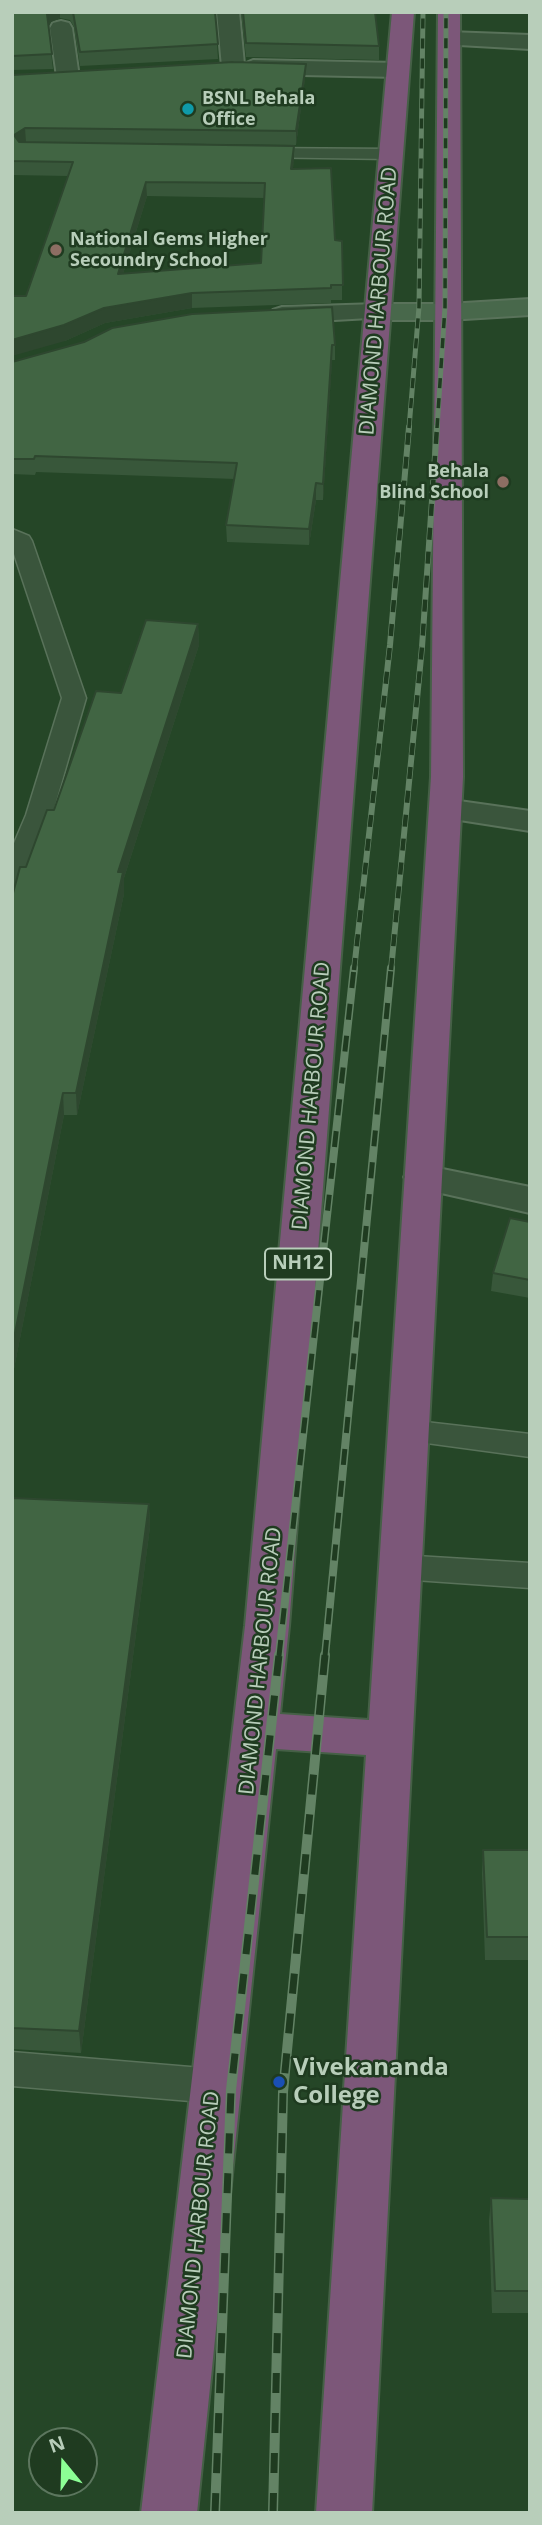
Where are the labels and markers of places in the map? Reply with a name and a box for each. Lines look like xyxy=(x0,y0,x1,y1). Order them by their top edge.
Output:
place label: BSNL Behala Office xyxy=(202,88,315,130)
marker: BSNL Behala Office xyxy=(180,101,196,117)
place label: National Gems Higher Secoundry School xyxy=(70,229,268,272)
marker: National Gems Higher Secoundry School xyxy=(48,242,64,258)
place label: Behala Blind School xyxy=(379,461,489,504)
marker: Behala Blind School xyxy=(495,474,511,490)
place label: Vivekananda College xyxy=(293,2054,449,2110)
marker: Vivekananda College xyxy=(271,2074,287,2090)

